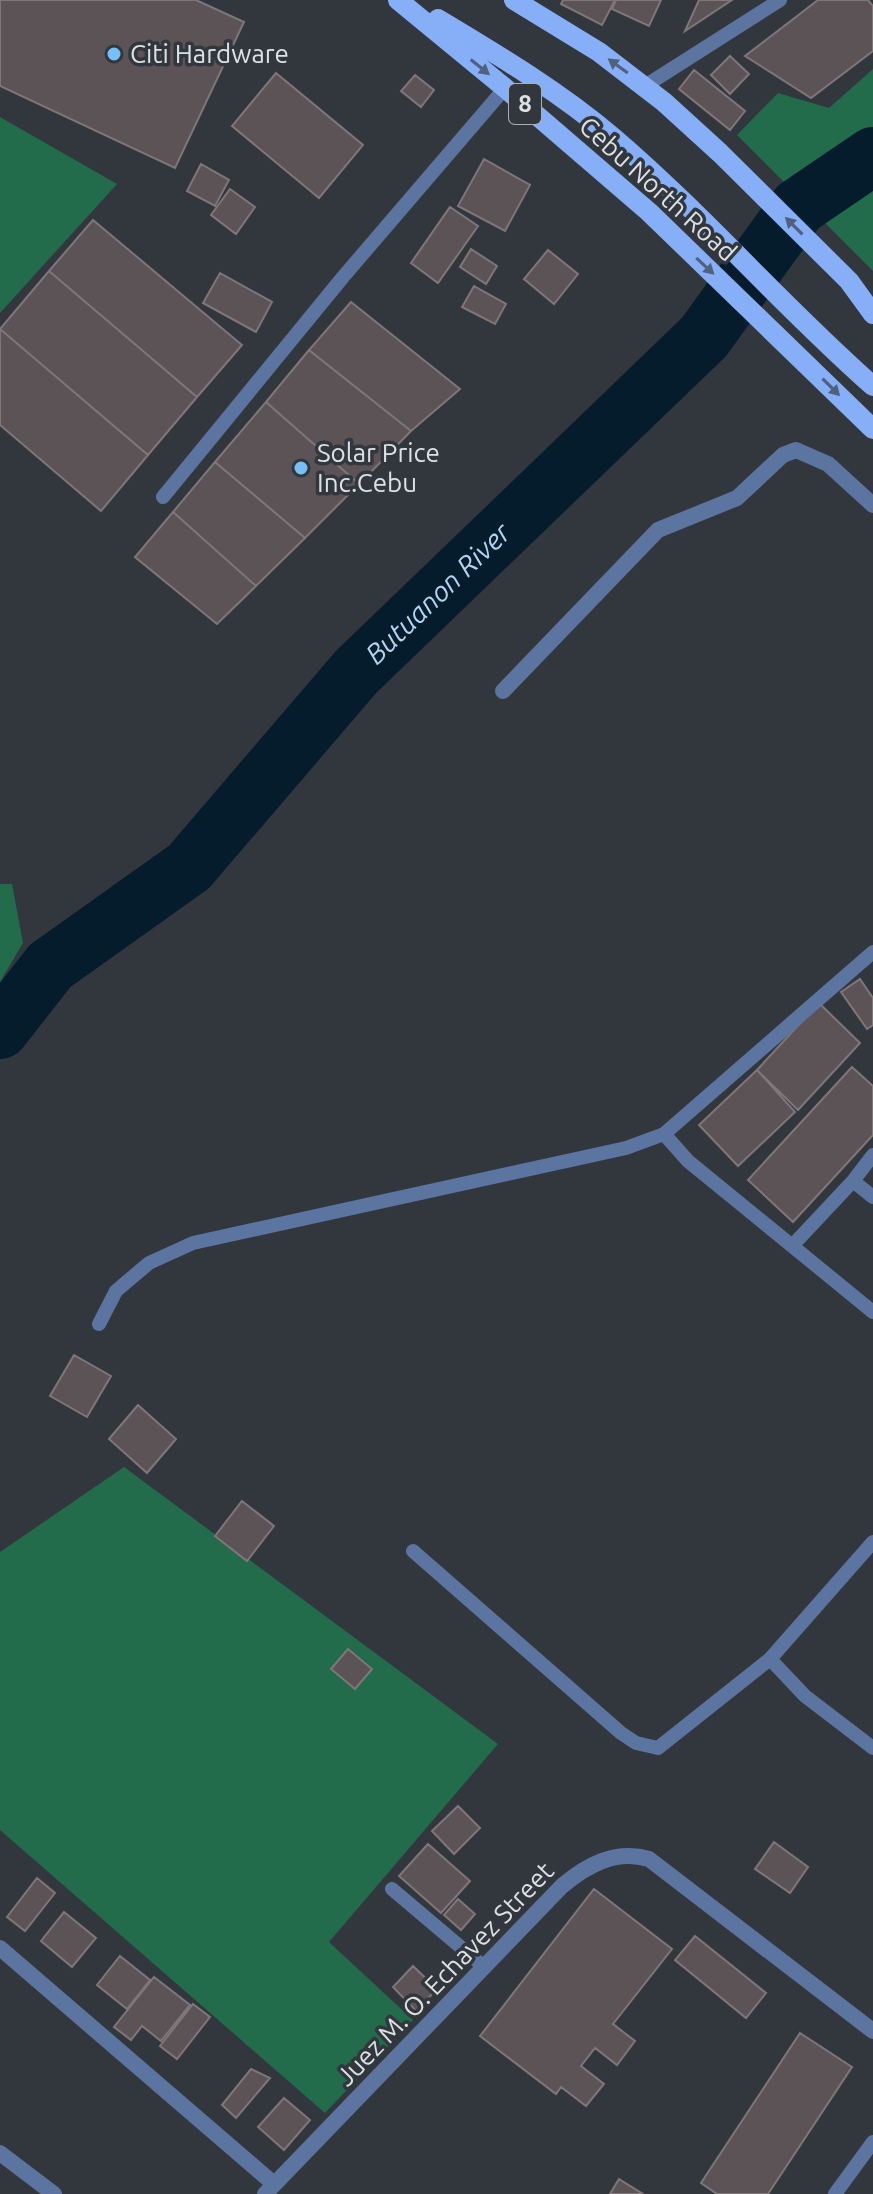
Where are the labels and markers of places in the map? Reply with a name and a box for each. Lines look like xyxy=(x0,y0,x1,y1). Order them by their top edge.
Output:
place label: Citi Hardware xyxy=(130,39,289,68)
marker: Citi Hardware xyxy=(105,45,123,63)
place label: Solar Price Inc.Cebu xyxy=(317,438,440,497)
marker: Solar Price Inc.Cebu xyxy=(292,459,310,477)

